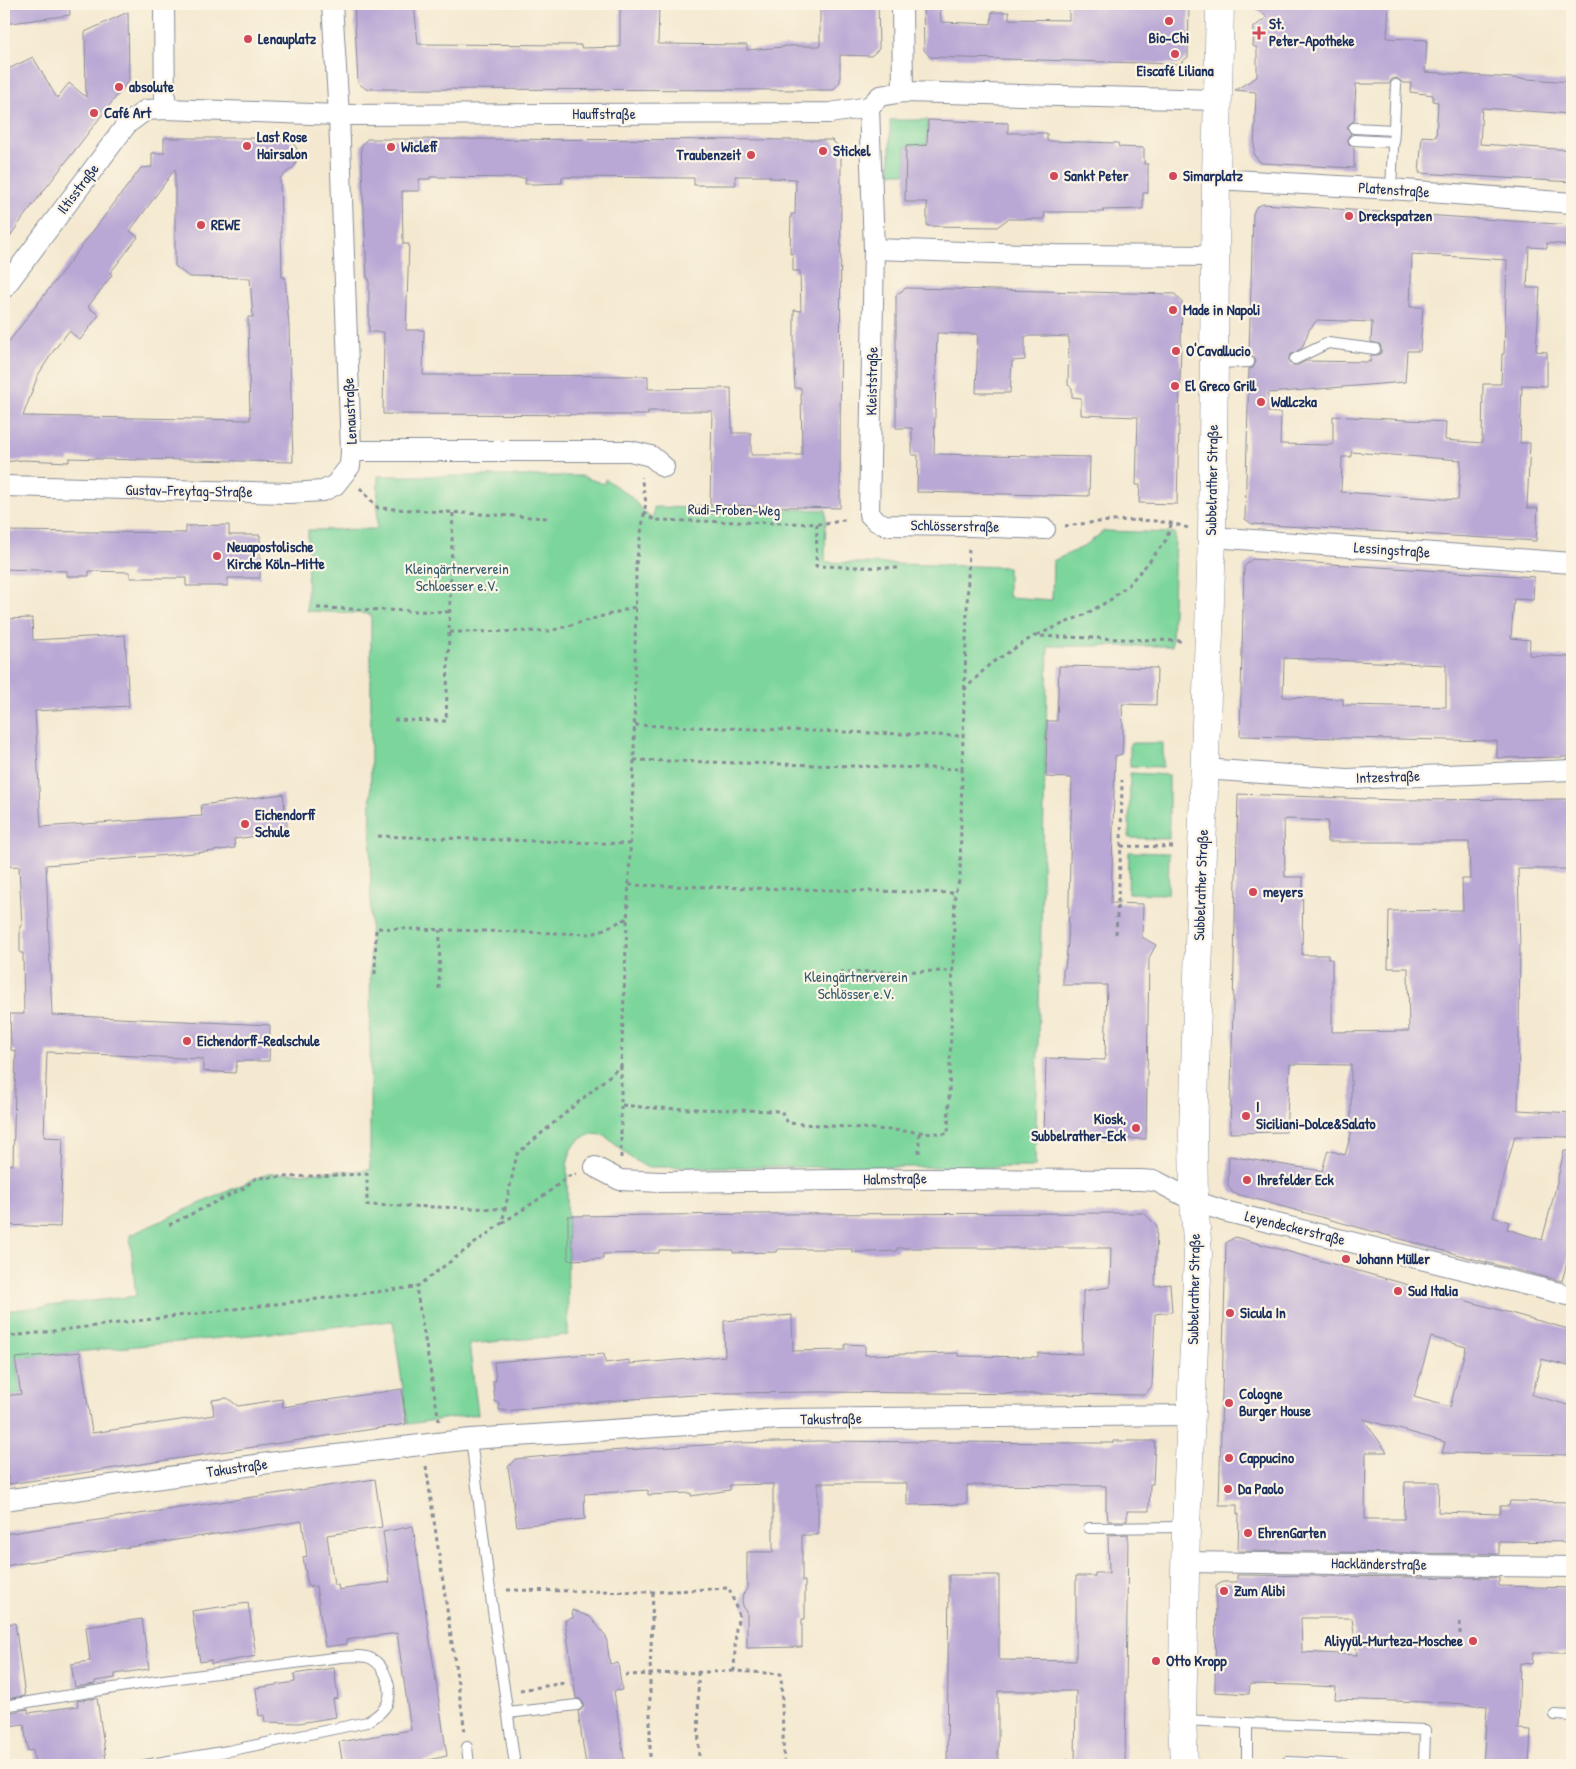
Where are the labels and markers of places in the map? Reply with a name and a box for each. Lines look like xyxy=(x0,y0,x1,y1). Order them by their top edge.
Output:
place label: St. Peter-Apotheke xyxy=(1269,13,1355,52)
marker: Bio-Chi xyxy=(1163,15,1175,27)
place label: Bio-Chi xyxy=(1149,27,1189,48)
marker: St. Peter-Apotheke xyxy=(1253,27,1265,39)
place label: Lenauplatz xyxy=(258,28,317,50)
marker: Lenauplatz xyxy=(242,33,254,45)
marker: Eiscafé Liliana xyxy=(1169,48,1181,60)
place label: Eiscafé Liliana xyxy=(1136,60,1214,81)
place label: absolute xyxy=(129,76,174,97)
marker: absolute xyxy=(113,81,125,93)
place label: Café Art xyxy=(104,102,152,123)
marker: Café Art xyxy=(88,107,100,119)
place label: Last Rose Hairsalon xyxy=(257,126,308,164)
place label: Wicleff xyxy=(401,136,438,157)
marker: Last Rose Hairsalon xyxy=(241,140,253,152)
place label: Stickel xyxy=(833,140,871,161)
marker: Wicleff xyxy=(385,141,397,153)
place label: Traubenzeit xyxy=(675,144,742,165)
marker: Stickel xyxy=(817,145,829,157)
marker: Traubenzeit xyxy=(745,149,757,161)
place label: Sankt Peter xyxy=(1064,165,1129,186)
place label: Simarplatz xyxy=(1183,165,1244,187)
marker: Sankt Peter xyxy=(1048,170,1060,182)
marker: Simarplatz xyxy=(1167,170,1179,182)
place label: Dreckspatzen xyxy=(1359,205,1433,227)
marker: Dreckspatzen xyxy=(1343,210,1355,222)
place label: REWE xyxy=(211,214,241,235)
marker: REWE xyxy=(195,219,207,231)
place label: Made in Napoli xyxy=(1183,299,1260,321)
marker: Made in Napoli xyxy=(1167,304,1179,316)
place label: O'Cavallucio xyxy=(1186,340,1250,361)
marker: O'Cavallucio xyxy=(1170,345,1182,357)
place label: El Greco Grill xyxy=(1185,375,1257,396)
marker: El Greco Grill xyxy=(1169,380,1181,392)
place label: Wallczka xyxy=(1271,391,1317,412)
marker: Wallczka xyxy=(1255,396,1267,408)
place label: Neuapostolische Kirche Köln-Mitte xyxy=(227,536,325,574)
marker: Neuapostolische Kirche Köln-Mitte xyxy=(211,550,223,562)
place label: Eichendorff Schule xyxy=(255,804,317,842)
marker: Eichendorff Schule xyxy=(239,818,251,830)
place label: meyers xyxy=(1263,881,1303,903)
marker: meyers xyxy=(1247,886,1259,898)
place label: Eichendorff-Realschule xyxy=(197,1030,320,1051)
marker: Eichendorff-Realschule xyxy=(181,1035,193,1047)
place label: I Siciliani-Dolce&Salato xyxy=(1256,1096,1376,1134)
place label: Kiosk, Subbelrather-Eck xyxy=(1031,1108,1127,1146)
marker: I Siciliani-Dolce&Salato xyxy=(1240,1110,1252,1122)
marker: Kiosk, Subbelrather-Eck xyxy=(1130,1122,1142,1134)
place label: Ihrefelder Eck xyxy=(1257,1169,1334,1190)
marker: Ihrefelder Eck xyxy=(1241,1174,1253,1186)
place label: Johann Müller xyxy=(1356,1248,1430,1269)
marker: Johann Müller xyxy=(1340,1253,1352,1265)
place label: Sud Italia xyxy=(1408,1280,1458,1301)
marker: Sud Italia xyxy=(1392,1285,1404,1297)
place label: Sicula In xyxy=(1240,1302,1286,1323)
marker: Sicula In xyxy=(1224,1307,1236,1319)
place label: Cologne Burger House xyxy=(1239,1383,1311,1422)
marker: Cologne Burger House xyxy=(1223,1397,1235,1409)
place label: Cappucino xyxy=(1239,1447,1294,1469)
marker: Cappucino xyxy=(1223,1452,1235,1464)
place label: Da Paolo xyxy=(1238,1478,1284,1499)
marker: Da Paolo xyxy=(1222,1483,1234,1495)
place label: EhrenGarten xyxy=(1258,1522,1326,1543)
marker: EhrenGarten xyxy=(1242,1527,1254,1539)
place label: Zum Alibi xyxy=(1234,1580,1285,1601)
marker: Zum Alibi xyxy=(1218,1585,1230,1597)
place label: Aliyyül-Murteza-Moschee xyxy=(1325,1630,1463,1652)
marker: Aliyyül-Murteza-Moschee xyxy=(1467,1635,1479,1647)
place label: Otto Kropp xyxy=(1166,1650,1227,1672)
marker: Otto Kropp xyxy=(1150,1655,1162,1667)

